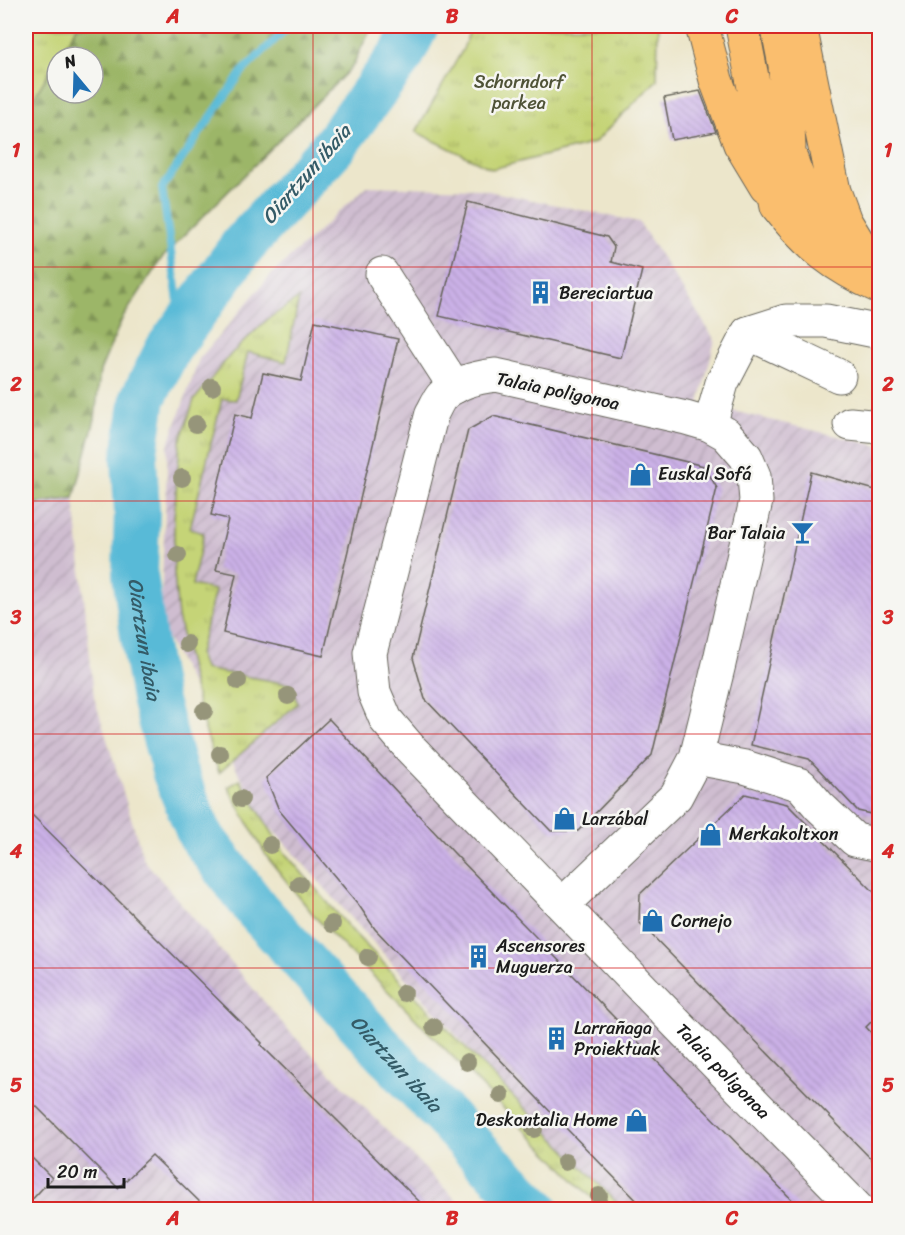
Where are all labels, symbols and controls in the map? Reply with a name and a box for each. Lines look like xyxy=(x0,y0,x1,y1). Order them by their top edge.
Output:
text: A xyxy=(165,0,180,34)
text: B xyxy=(446,0,459,34)
text: C xyxy=(725,0,739,34)
north arrow xyxy=(45,45,105,105)
text: N xyxy=(59,45,81,77)
park label: Schorndorf parkea xyxy=(474,66,567,119)
water label: Oiartzun ibaia xyxy=(253,115,361,232)
text: 1 xyxy=(12,133,21,168)
text: 1 xyxy=(884,133,893,168)
place label: Bereciartua xyxy=(559,277,653,309)
building icon: Bereciartua xyxy=(528,280,554,306)
street label: Talaia poligonoa xyxy=(493,362,623,420)
text: 2 xyxy=(9,367,22,402)
text: 2 xyxy=(881,367,894,402)
place label: Euskal Sofá xyxy=(658,458,752,490)
shop icon: Euskal Sofá xyxy=(627,461,653,487)
place label: Bar Talaia xyxy=(707,517,786,549)
bar icon: Bar Talaia xyxy=(790,520,816,546)
water label: Oiartzun ibaia xyxy=(118,576,171,705)
text: 3 xyxy=(10,600,22,635)
text: 3 xyxy=(882,600,894,635)
place label: Larzábal xyxy=(582,803,649,835)
shop icon: Larzábal xyxy=(551,806,577,832)
place label: Merkakoltxon xyxy=(729,818,839,850)
shop icon: Merkakoltxon xyxy=(698,821,724,847)
text: 4 xyxy=(9,834,23,869)
text: 4 xyxy=(881,834,895,869)
place label: Cornejo xyxy=(671,905,732,937)
shop icon: Cornejo xyxy=(640,908,666,934)
place label: Ascensores Muguerza xyxy=(495,930,586,983)
building icon: Ascensores Muguerza xyxy=(465,943,491,969)
water label: Oiartzun ibaia xyxy=(341,1007,452,1123)
place label: Larrañaga Proiektuak xyxy=(574,1012,661,1065)
street label: Talaia poligonoa xyxy=(668,1015,778,1127)
building icon: Larrañaga Proiektuak xyxy=(543,1025,569,1051)
text: 5 xyxy=(10,1068,22,1103)
text: 5 xyxy=(882,1068,894,1103)
place label: Deskontalia Home xyxy=(476,1104,618,1136)
shop icon: Deskontalia Home xyxy=(623,1107,649,1133)
scale bar xyxy=(48,1151,124,1189)
text: 20 m xyxy=(57,1156,97,1188)
text: A xyxy=(165,1201,180,1235)
text: B xyxy=(446,1201,459,1235)
text: C xyxy=(725,1201,739,1235)

